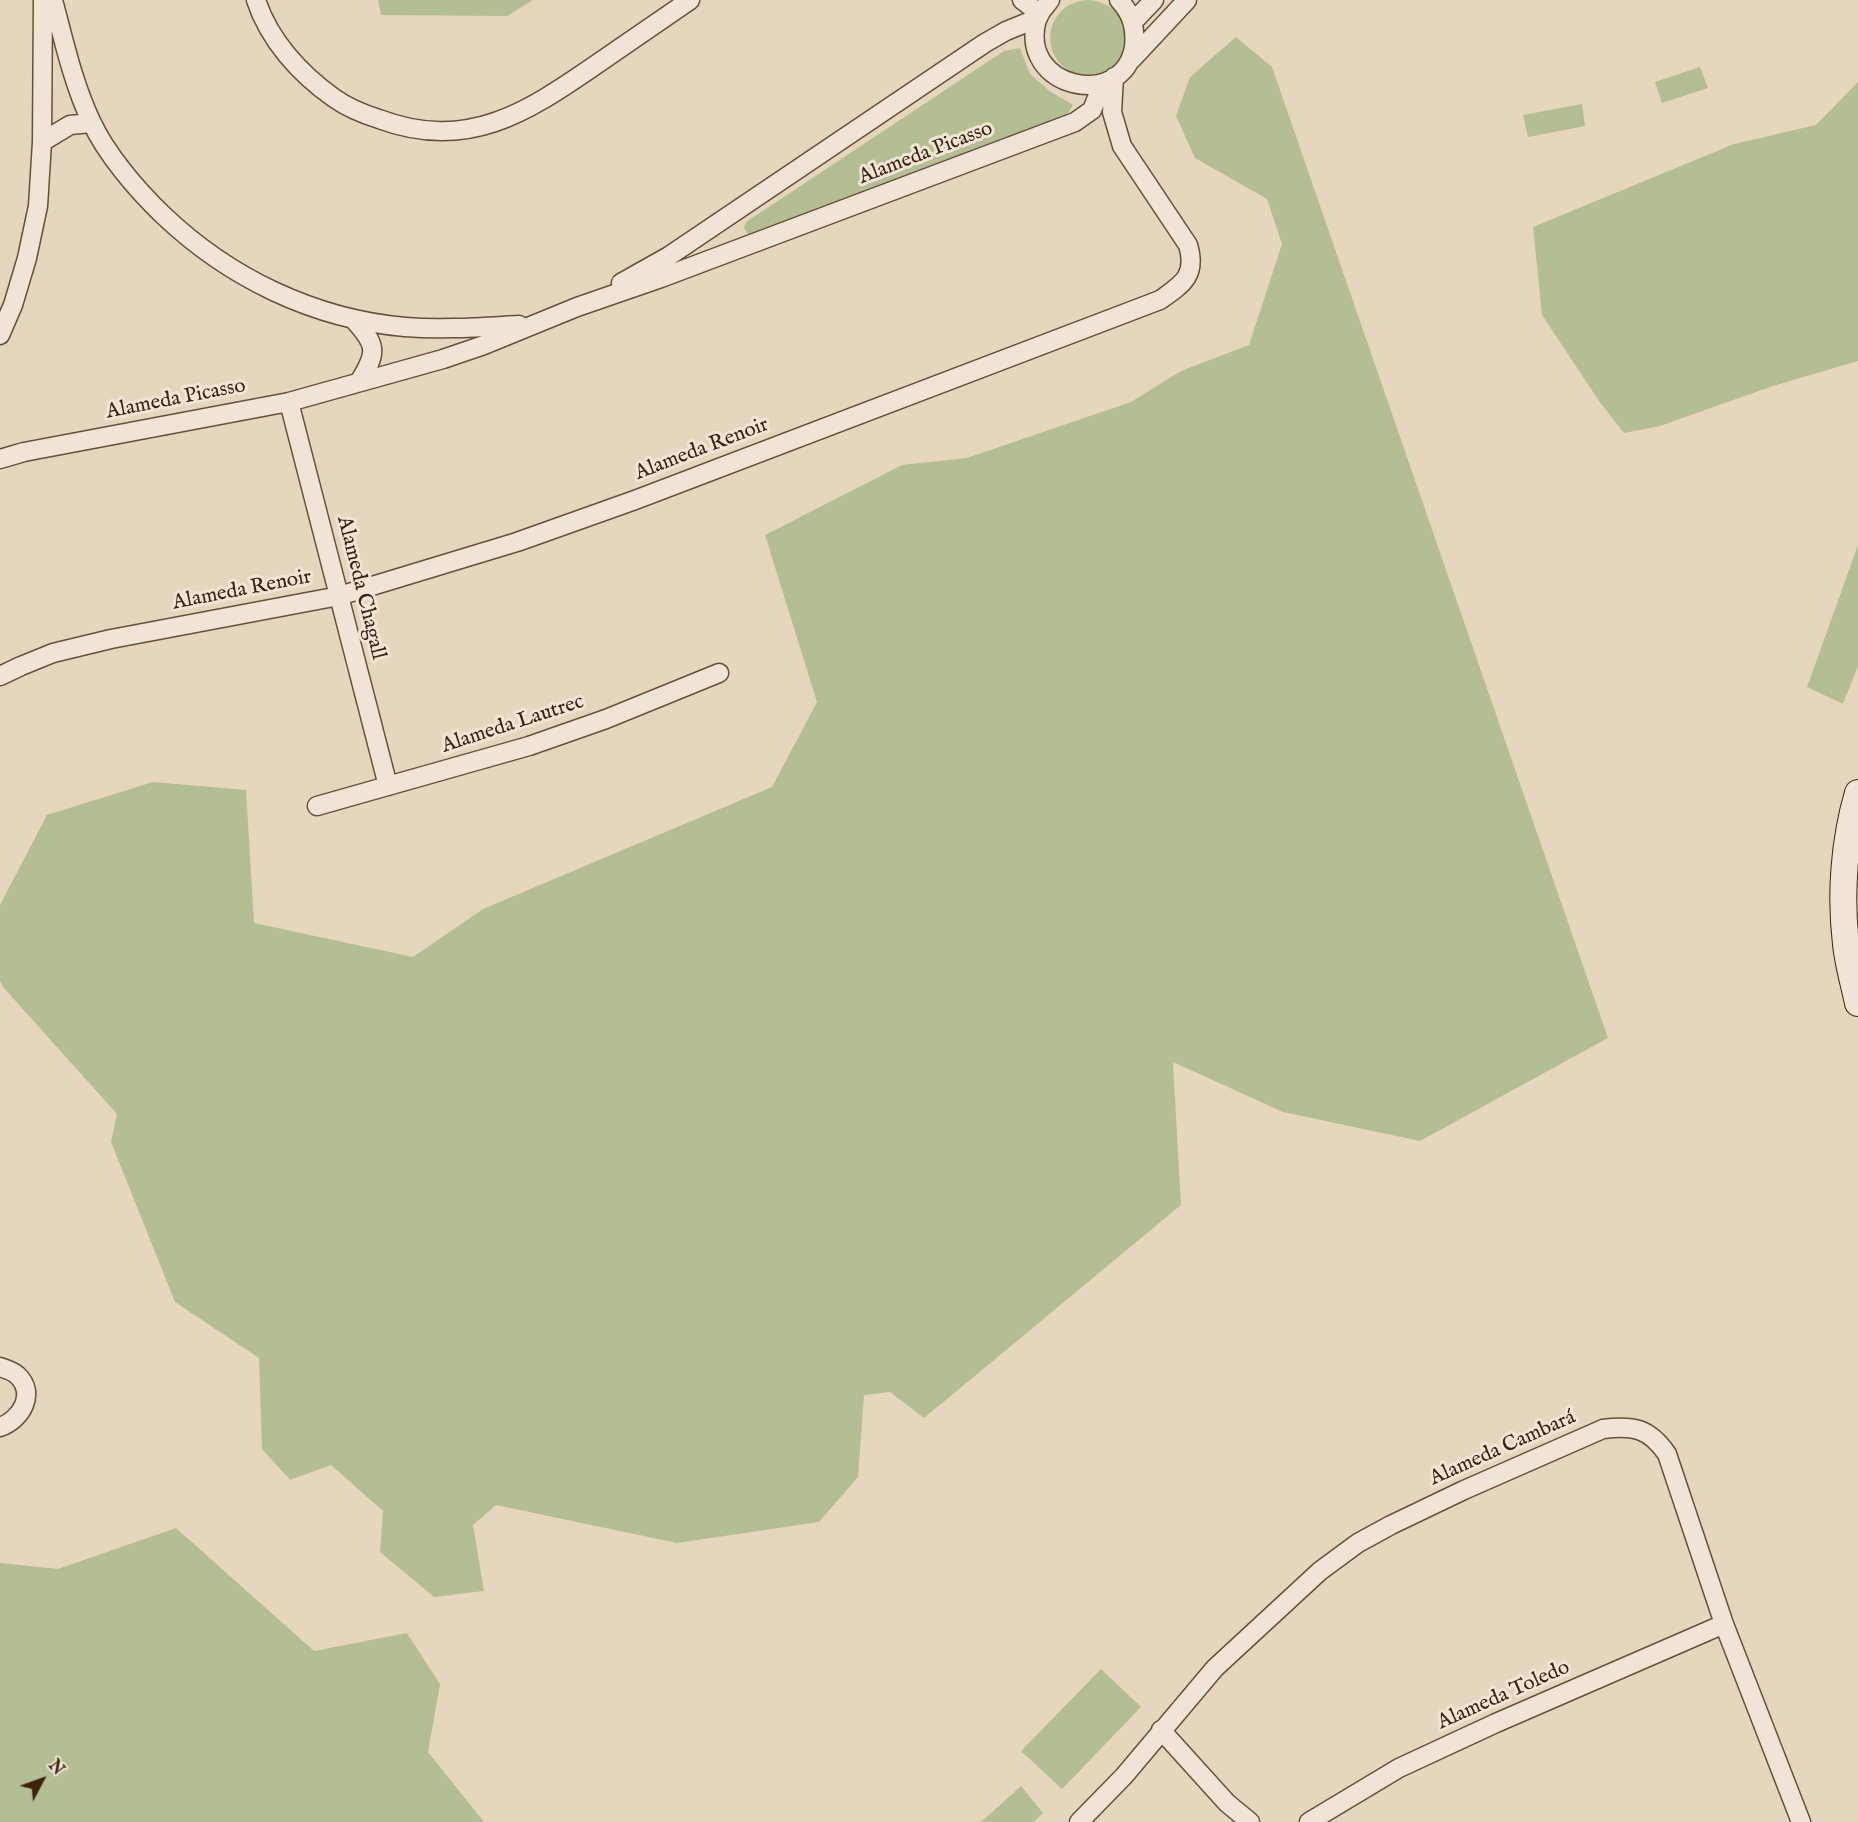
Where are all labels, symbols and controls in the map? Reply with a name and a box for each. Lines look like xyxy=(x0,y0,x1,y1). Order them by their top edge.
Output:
street label: Alameda Picasso xyxy=(855,117,997,191)
street label: Alameda Picasso xyxy=(104,374,248,426)
street label: Alameda Renoir xyxy=(632,413,772,487)
street label: Alameda Chagall xyxy=(330,514,390,662)
street label: Alameda Renoir xyxy=(170,565,314,617)
street label: Alameda Lautrec xyxy=(439,690,587,760)
street label: Alameda Cambará xyxy=(1426,1406,1580,1492)
street label: Alameda Toledo xyxy=(1434,1656,1574,1736)
north arrow xyxy=(12,1750,72,1810)
text: N xyxy=(43,1756,68,1780)

